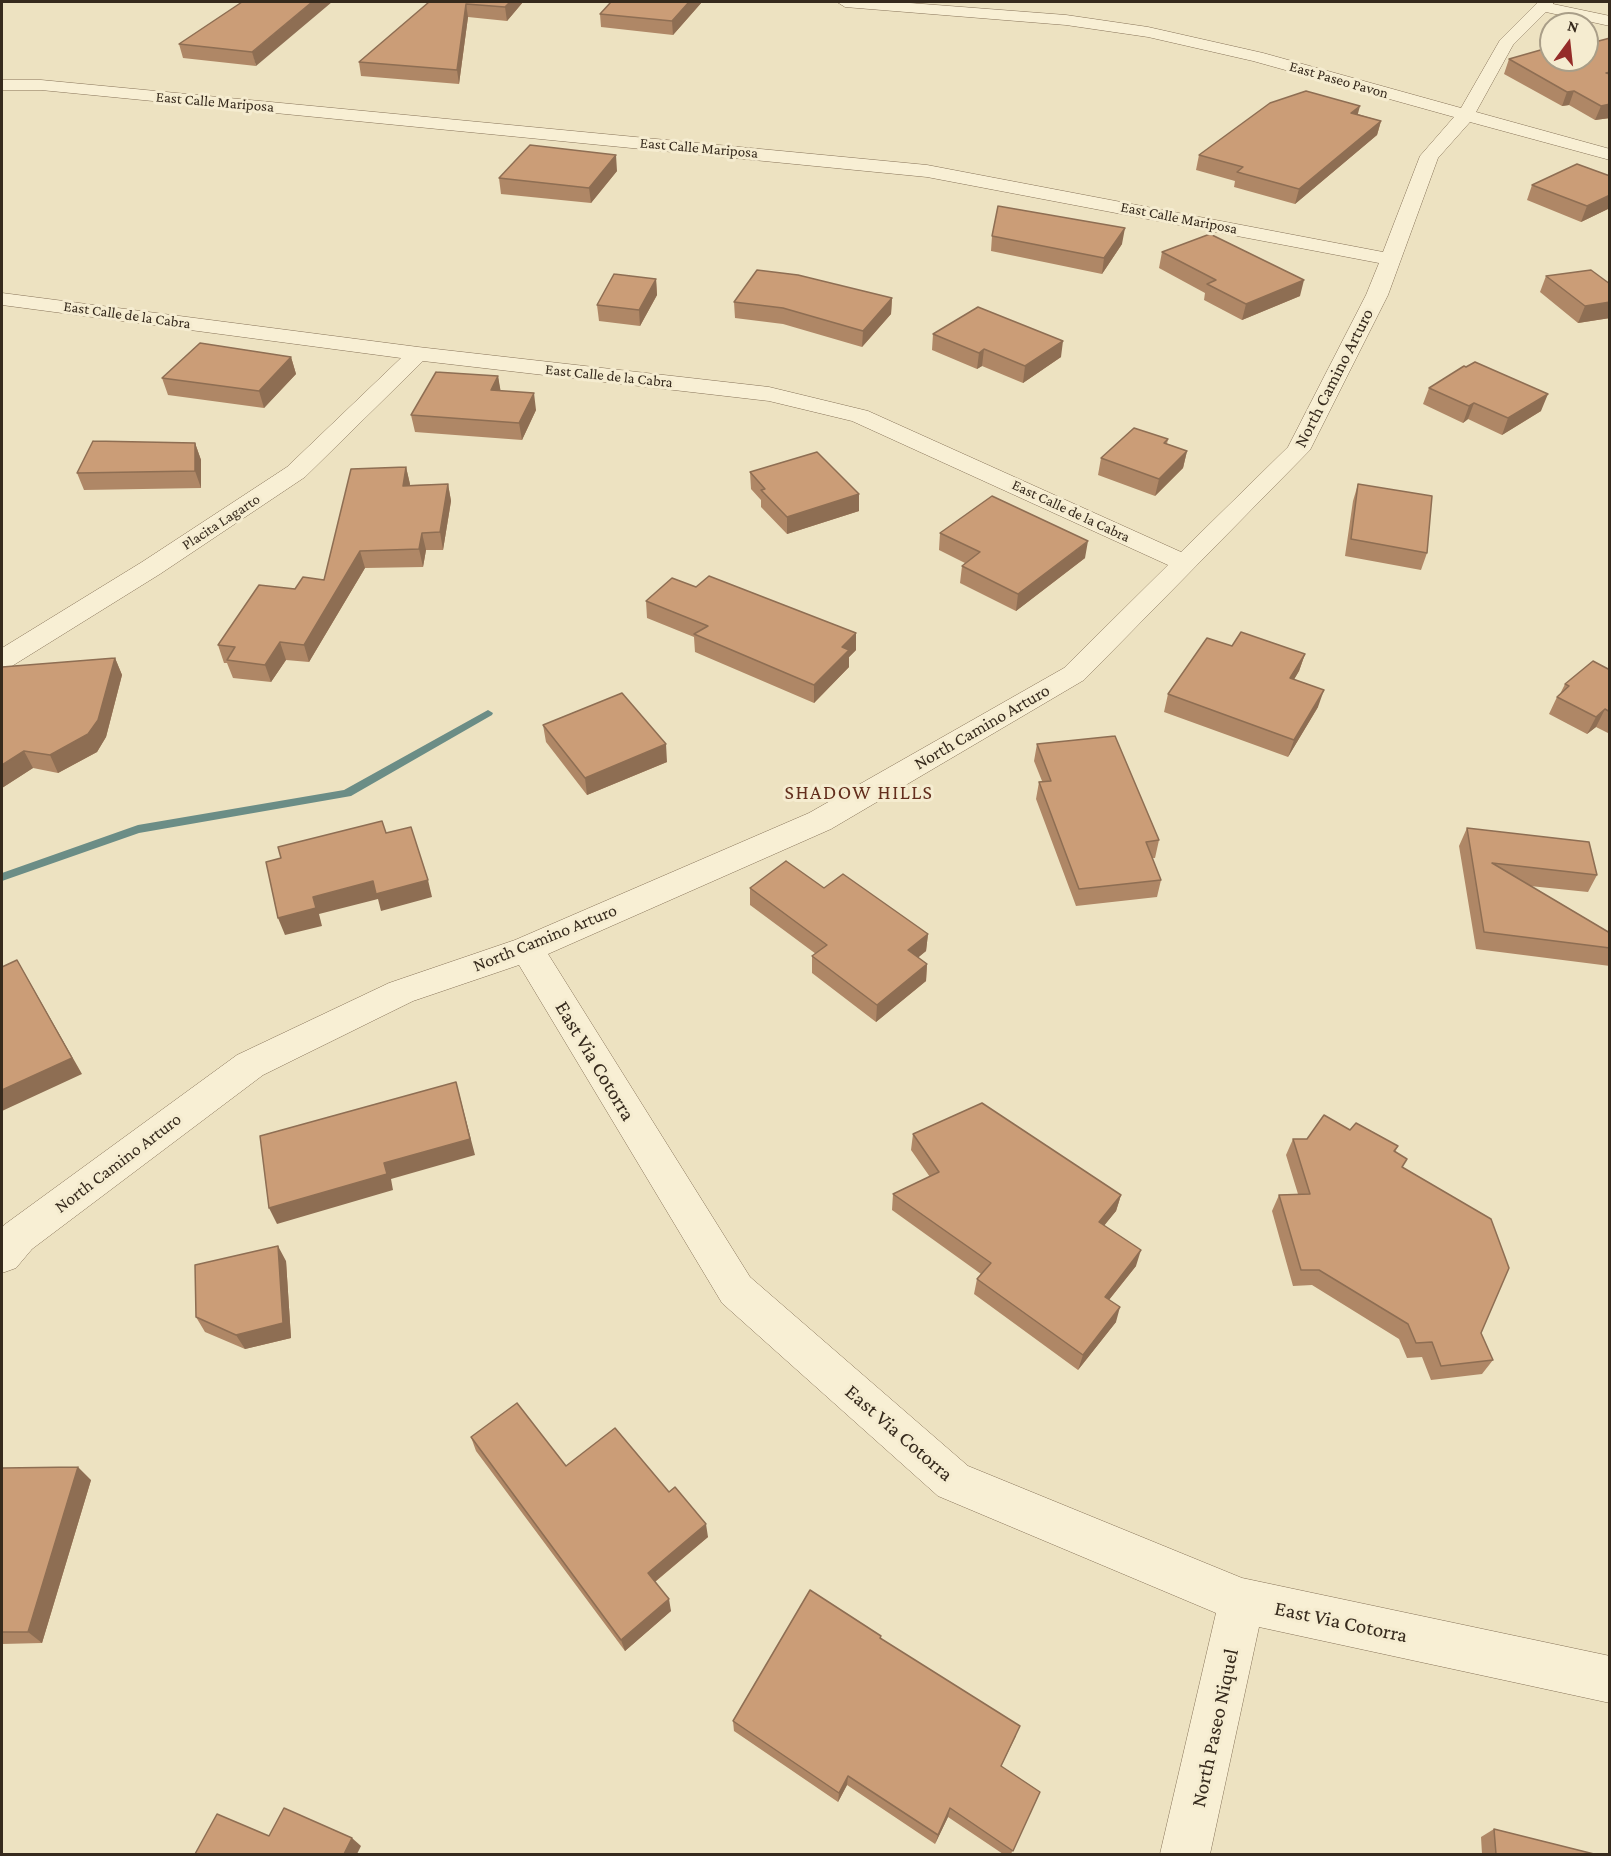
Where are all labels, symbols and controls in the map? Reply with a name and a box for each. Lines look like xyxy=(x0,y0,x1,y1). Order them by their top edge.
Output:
north arrow xyxy=(1539,12,1599,72)
text: N xyxy=(1566,16,1581,36)
street label: East Paseo Pavon xyxy=(1287,57,1391,103)
street label: East Calle Mariposa xyxy=(155,88,275,116)
street label: East Calle Mariposa xyxy=(639,134,759,162)
street label: East Calle Mariposa xyxy=(1119,198,1239,238)
street label: East Calle de la Cabra xyxy=(62,297,192,333)
street label: North Camino Arturo xyxy=(1290,305,1378,451)
street label: East Calle de la Cabra xyxy=(544,360,674,392)
street label: East Calle de la Cabra xyxy=(1009,476,1133,546)
street label: Placita Lagarto xyxy=(179,490,263,554)
street label: North Camino Arturo xyxy=(910,679,1054,775)
district label: SHADOW HILLS xyxy=(785,781,933,805)
street label: North Camino Arturo xyxy=(470,899,620,977)
street label: East Via Cotorra xyxy=(549,997,641,1125)
street label: North Camino Arturo xyxy=(50,1108,186,1218)
street label: East Via Cotorra xyxy=(840,1379,958,1487)
street label: East Via Cotorra xyxy=(1272,1596,1410,1648)
street label: North Paseo Niquel xyxy=(1186,1646,1244,1810)

